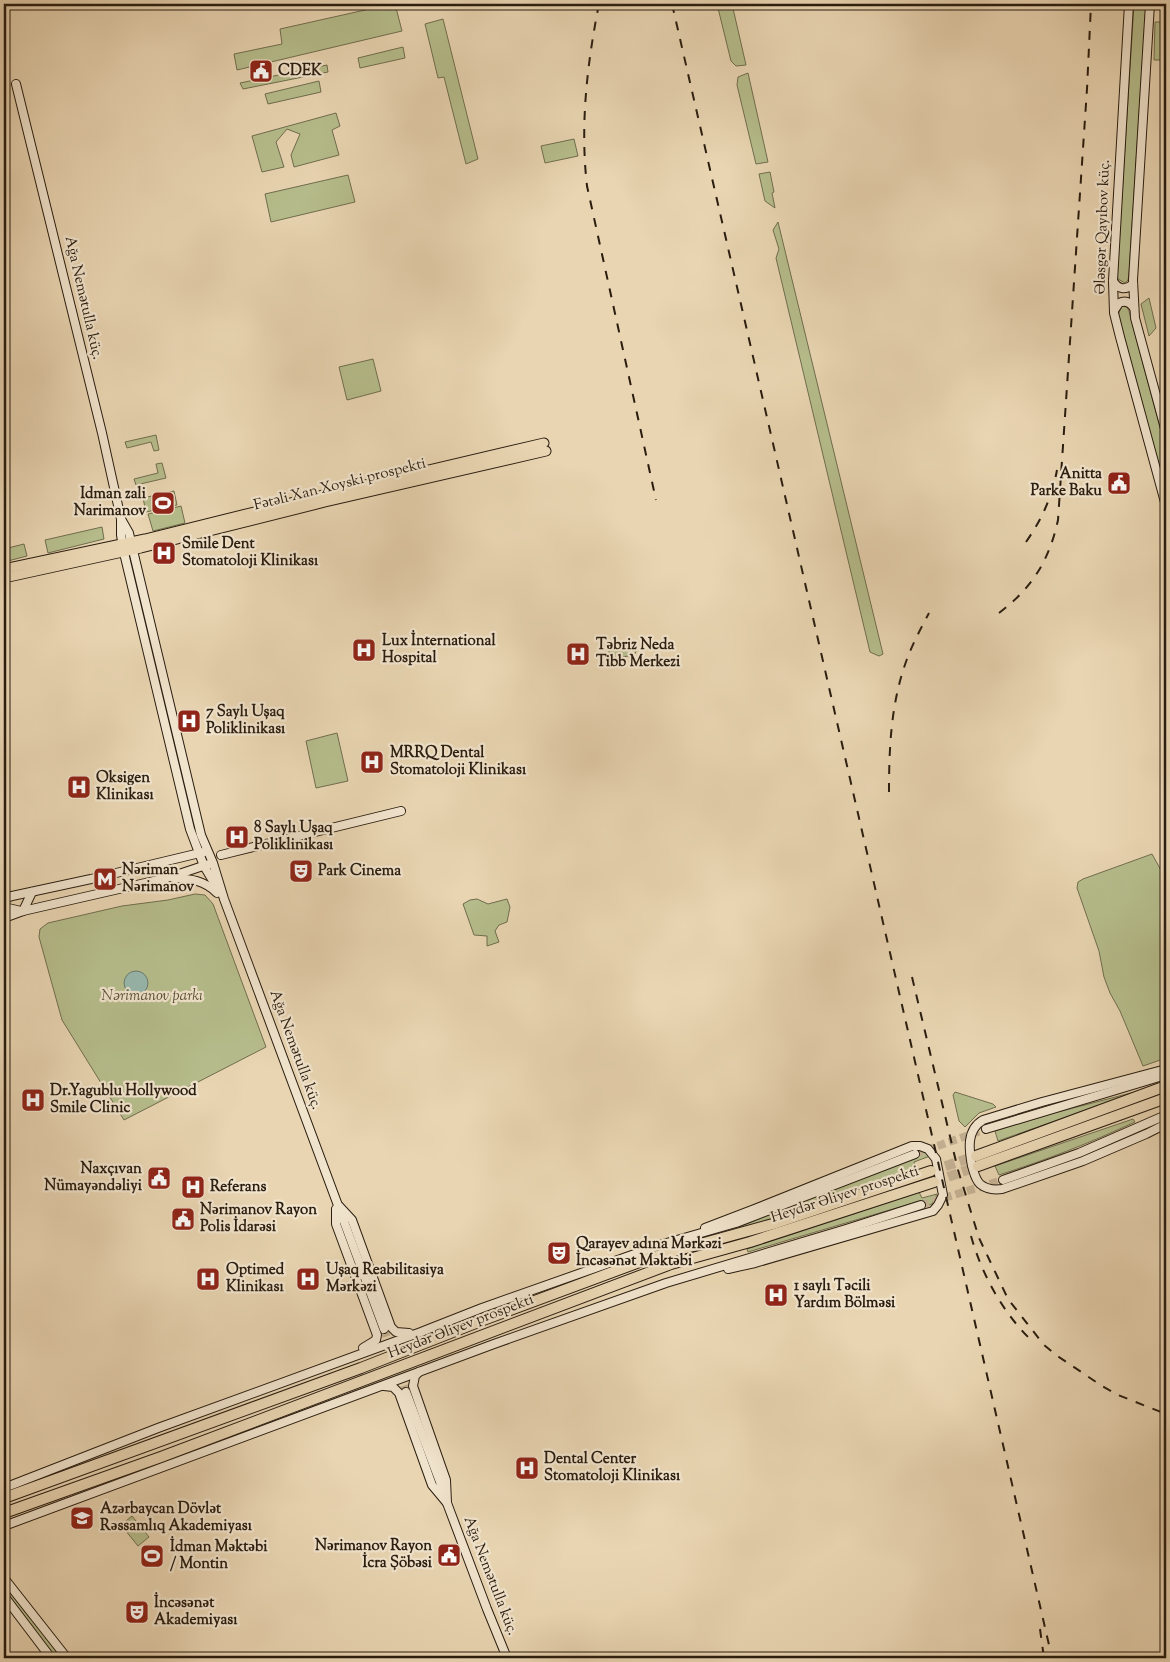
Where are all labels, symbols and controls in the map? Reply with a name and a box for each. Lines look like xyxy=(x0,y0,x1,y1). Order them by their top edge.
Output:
public building icon: CDEK xyxy=(248,58,274,84)
place label: CDEK xyxy=(278,61,322,82)
street label: Ələsgər Qayıbov küç. xyxy=(1090,159,1116,295)
street label: Ağa Nemətulla küç. xyxy=(59,234,107,362)
street label: Fətəli Xan Xoyski prospekti xyxy=(252,453,428,517)
place label: Anitta Parke Baku xyxy=(1031,464,1102,502)
public building icon: Anitta Parke Baku xyxy=(1106,470,1132,496)
place label: Idman zali Narimanov xyxy=(74,484,147,522)
sports icon: Idman zali Narimanov xyxy=(150,490,176,516)
place label: Smile Dent Stomatoloji Klinikası xyxy=(182,534,319,572)
hospital icon: Smile Dent Stomatoloji Klinikası xyxy=(151,540,177,566)
place label: Lux İnternational Hospital xyxy=(382,629,496,669)
place label: Təbriz Neda Tibb Merkezi xyxy=(596,635,681,673)
hospital icon: Lux İnternational Hospital xyxy=(351,637,377,663)
hospital icon: Təbriz Neda Tibb Merkezi xyxy=(565,641,591,667)
place label: 7 Saylı Uşaq Poliklinikası xyxy=(206,702,286,740)
hospital icon: 7 Saylı Uşaq Poliklinikası xyxy=(176,708,202,734)
place label: MRRQ Dental Stomatoloji Klinikası xyxy=(390,743,527,781)
hospital icon: MRRQ Dental Stomatoloji Klinikası xyxy=(359,749,385,775)
place label: Oksigen Klinikası xyxy=(96,768,154,806)
hospital icon: Oksigen Klinikası xyxy=(66,774,92,800)
place label: 8 Saylı Uşaq Poliklinikası xyxy=(254,818,334,856)
hospital icon: 8 Saylı Uşaq Poliklinikası xyxy=(224,824,250,850)
theatre icon: Park Cinema xyxy=(288,858,314,884)
place label: Nəriman Nərimanov xyxy=(122,860,194,898)
place label: Park Cinema xyxy=(318,861,401,882)
metro station icon: Nəriman Nərimanov xyxy=(92,866,118,892)
park label: Nərimanov parkı xyxy=(101,986,203,1007)
street label: Ağa Nemətulla küç. xyxy=(264,987,326,1113)
place label: Dr.Yagublu Hollywood Smile Clinic xyxy=(50,1081,197,1119)
hospital icon: Dr.Yagublu Hollywood Smile Clinic xyxy=(20,1087,46,1113)
place label: Naxçıvan Nümayəndəliyi xyxy=(44,1159,143,1197)
street label: Heydər Əliyev prospekti xyxy=(768,1161,922,1229)
public building icon: Naxçıvan Nümayəndəliyi xyxy=(146,1165,172,1191)
hospital icon: Referans xyxy=(180,1174,206,1200)
place label: Referans xyxy=(210,1177,267,1198)
place label: Nərimanov Rayon Polis İdarəsi xyxy=(200,1200,317,1238)
public building icon: Nərimanov Rayon Polis İdarəsi xyxy=(170,1206,196,1232)
place label: Qarayev adına Mərkəzi İncəsənət Məktəbi xyxy=(576,1234,723,1272)
theatre icon: Qarayev adına Mərkəzi İncəsənət Məktəbi xyxy=(546,1240,572,1266)
place label: Optimed Klinikası xyxy=(226,1260,285,1298)
place label: Uşaq Reabilitasiya Mərkəzi xyxy=(326,1260,444,1298)
hospital icon: Optimed Klinikası xyxy=(195,1266,221,1292)
hospital icon: Uşaq Reabilitasiya Mərkəzi xyxy=(295,1266,321,1292)
place label: 1 saylı Təcili Yardım Bölməsi xyxy=(794,1276,896,1314)
hospital icon: 1 saylı Təcili Yardım Bölməsi xyxy=(763,1282,789,1308)
street label: Heydər Əliyev prospekti xyxy=(385,1289,537,1365)
place label: Dental Center Stomatoloji Klinikası xyxy=(544,1449,681,1487)
hospital icon: Dental Center Stomatoloji Klinikası xyxy=(514,1455,540,1481)
place label: Azərbaycan Dövlət Rəssamlıq Akademiyası xyxy=(100,1499,253,1537)
school or university icon: Azərbaycan Dövlət Rəssamlıq Akademiyası xyxy=(69,1505,95,1531)
street label: Ağa Nemətulla küç. xyxy=(458,1513,522,1639)
place label: İdman Məktəbi / Montin xyxy=(170,1535,268,1575)
place label: Nərimanov Rayon İcra Şöbəsi xyxy=(315,1536,433,1574)
public building icon: Nərimanov Rayon İcra Şöbəsi xyxy=(436,1542,462,1568)
sports icon: İdman Məktəbi / Montin xyxy=(139,1543,165,1569)
place label: İncəsənət Akademiyası xyxy=(154,1591,238,1631)
theatre icon: İncəsənət Akademiyası xyxy=(124,1599,150,1625)

